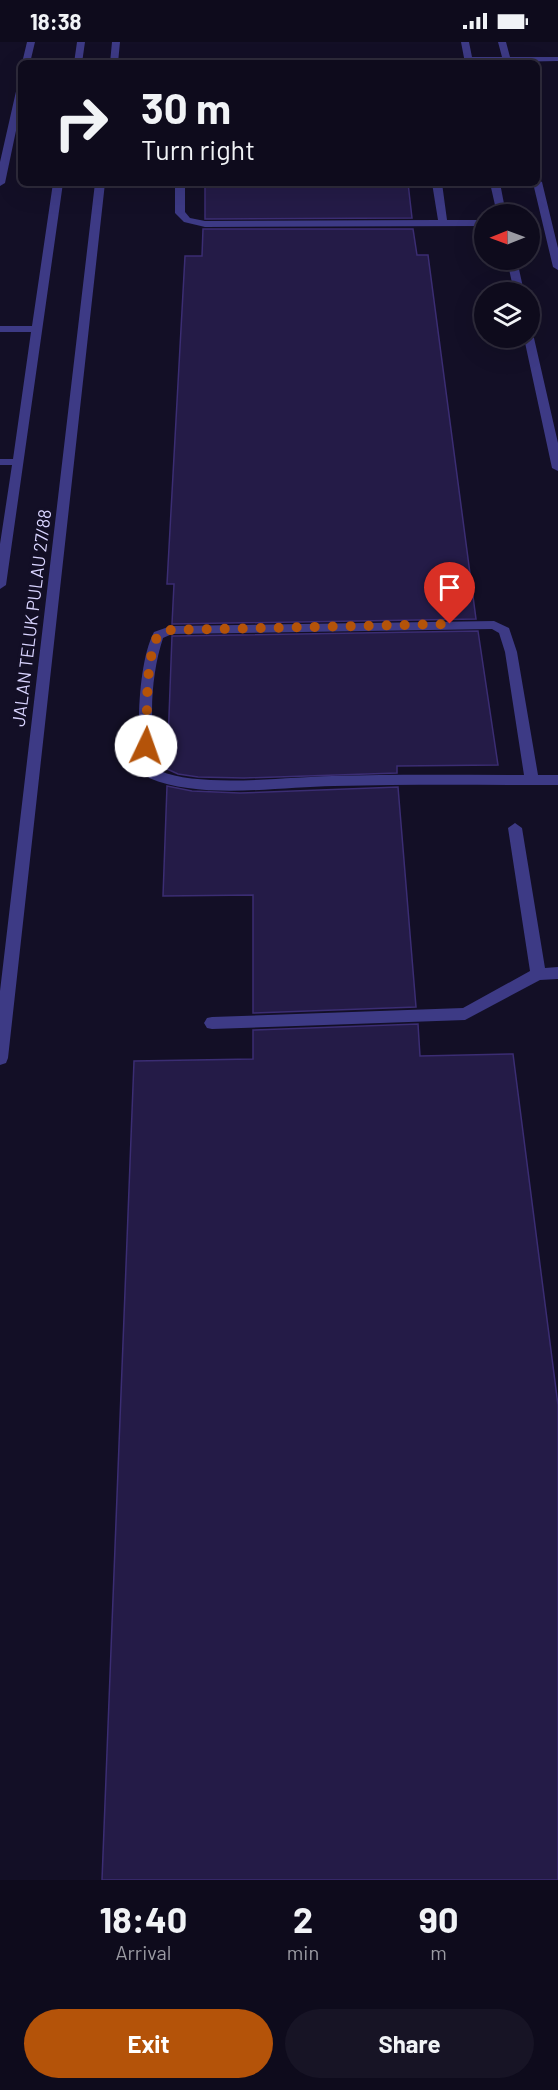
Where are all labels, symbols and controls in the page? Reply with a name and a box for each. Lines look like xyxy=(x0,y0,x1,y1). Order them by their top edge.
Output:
text: 18:38 xyxy=(30,8,81,34)
text: 30 m xyxy=(141,82,231,132)
icon: right xyxy=(42,84,120,162)
text: Turn right xyxy=(141,133,255,165)
north arrow xyxy=(474,204,540,270)
map controls xyxy=(474,204,540,348)
button: layers xyxy=(474,282,540,348)
street label: JALAN TELUK PULAU 27/88 xyxy=(7,508,55,728)
pin xyxy=(424,562,475,624)
icon: arrive xyxy=(433,571,466,604)
position arrow xyxy=(114,714,178,778)
text: 18:40 xyxy=(100,1897,187,1940)
text: 2 xyxy=(293,1897,313,1940)
text: 90 xyxy=(419,1897,458,1940)
text: Arrival xyxy=(115,1940,171,1964)
text: min xyxy=(287,1940,319,1964)
text: m xyxy=(430,1940,447,1964)
button: Exit xyxy=(24,2009,273,2078)
button: Share xyxy=(285,2009,534,2078)

